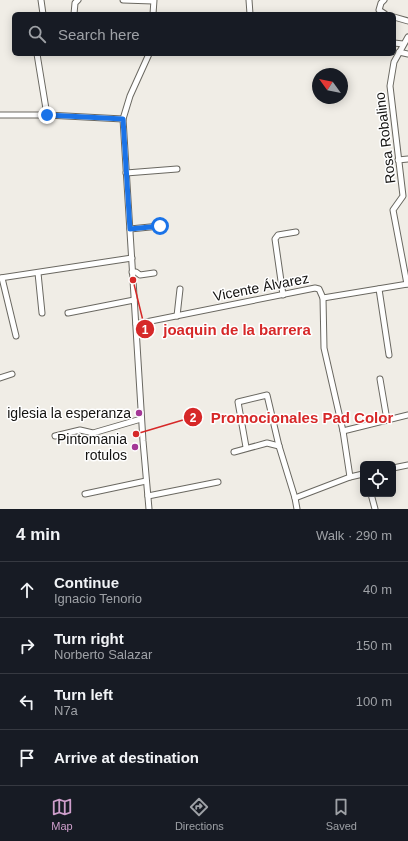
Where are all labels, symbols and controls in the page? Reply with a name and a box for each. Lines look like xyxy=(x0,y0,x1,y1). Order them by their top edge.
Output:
search box xyxy=(12,12,396,56)
icon: search xyxy=(26,23,48,45)
text: Search here xyxy=(58,26,140,43)
north arrow xyxy=(312,68,348,104)
street label: Rosa Robalino xyxy=(371,91,399,185)
route end xyxy=(38,106,56,124)
route start xyxy=(151,217,169,235)
street label: Vicente Álvarez xyxy=(212,270,310,304)
callout: joaquin de la barrera xyxy=(135,316,319,343)
text: joaquin de la barrera xyxy=(162,321,311,338)
text: 1 xyxy=(142,323,149,337)
callout: Promocionales Pad Color xyxy=(183,404,401,431)
place label: iglesia la esperanza xyxy=(7,405,131,421)
marker: iglesia la esperanza xyxy=(134,408,144,418)
text: Promocionales Pad Color xyxy=(211,409,393,426)
text: 2 xyxy=(190,411,197,425)
place label: Pintomania rotulos xyxy=(57,431,127,463)
marker: Pintomania rotulos xyxy=(130,442,140,452)
map controls xyxy=(360,461,396,497)
button: locate xyxy=(360,461,396,497)
text: 4 min xyxy=(16,525,60,544)
text: Walk · 290 m xyxy=(316,528,392,543)
text: Continue xyxy=(54,574,119,591)
icon: ahead xyxy=(16,579,38,601)
text: 40 m xyxy=(363,582,392,597)
text: Ignacio Tenorio xyxy=(54,591,142,606)
text: Turn right xyxy=(54,630,124,647)
icon: right xyxy=(16,635,38,657)
text: 150 m xyxy=(356,638,392,653)
text: Norberto Salazar xyxy=(54,647,152,662)
text: Turn left xyxy=(54,686,113,703)
icon: left xyxy=(16,691,38,713)
text: 100 m xyxy=(356,694,392,709)
text: N7a xyxy=(54,703,78,718)
icon: arrive xyxy=(16,747,38,769)
text: Arrive at destination xyxy=(54,749,199,766)
tab: Map xyxy=(51,796,73,832)
tab: Directions xyxy=(175,796,224,832)
tab: Saved xyxy=(326,796,357,832)

